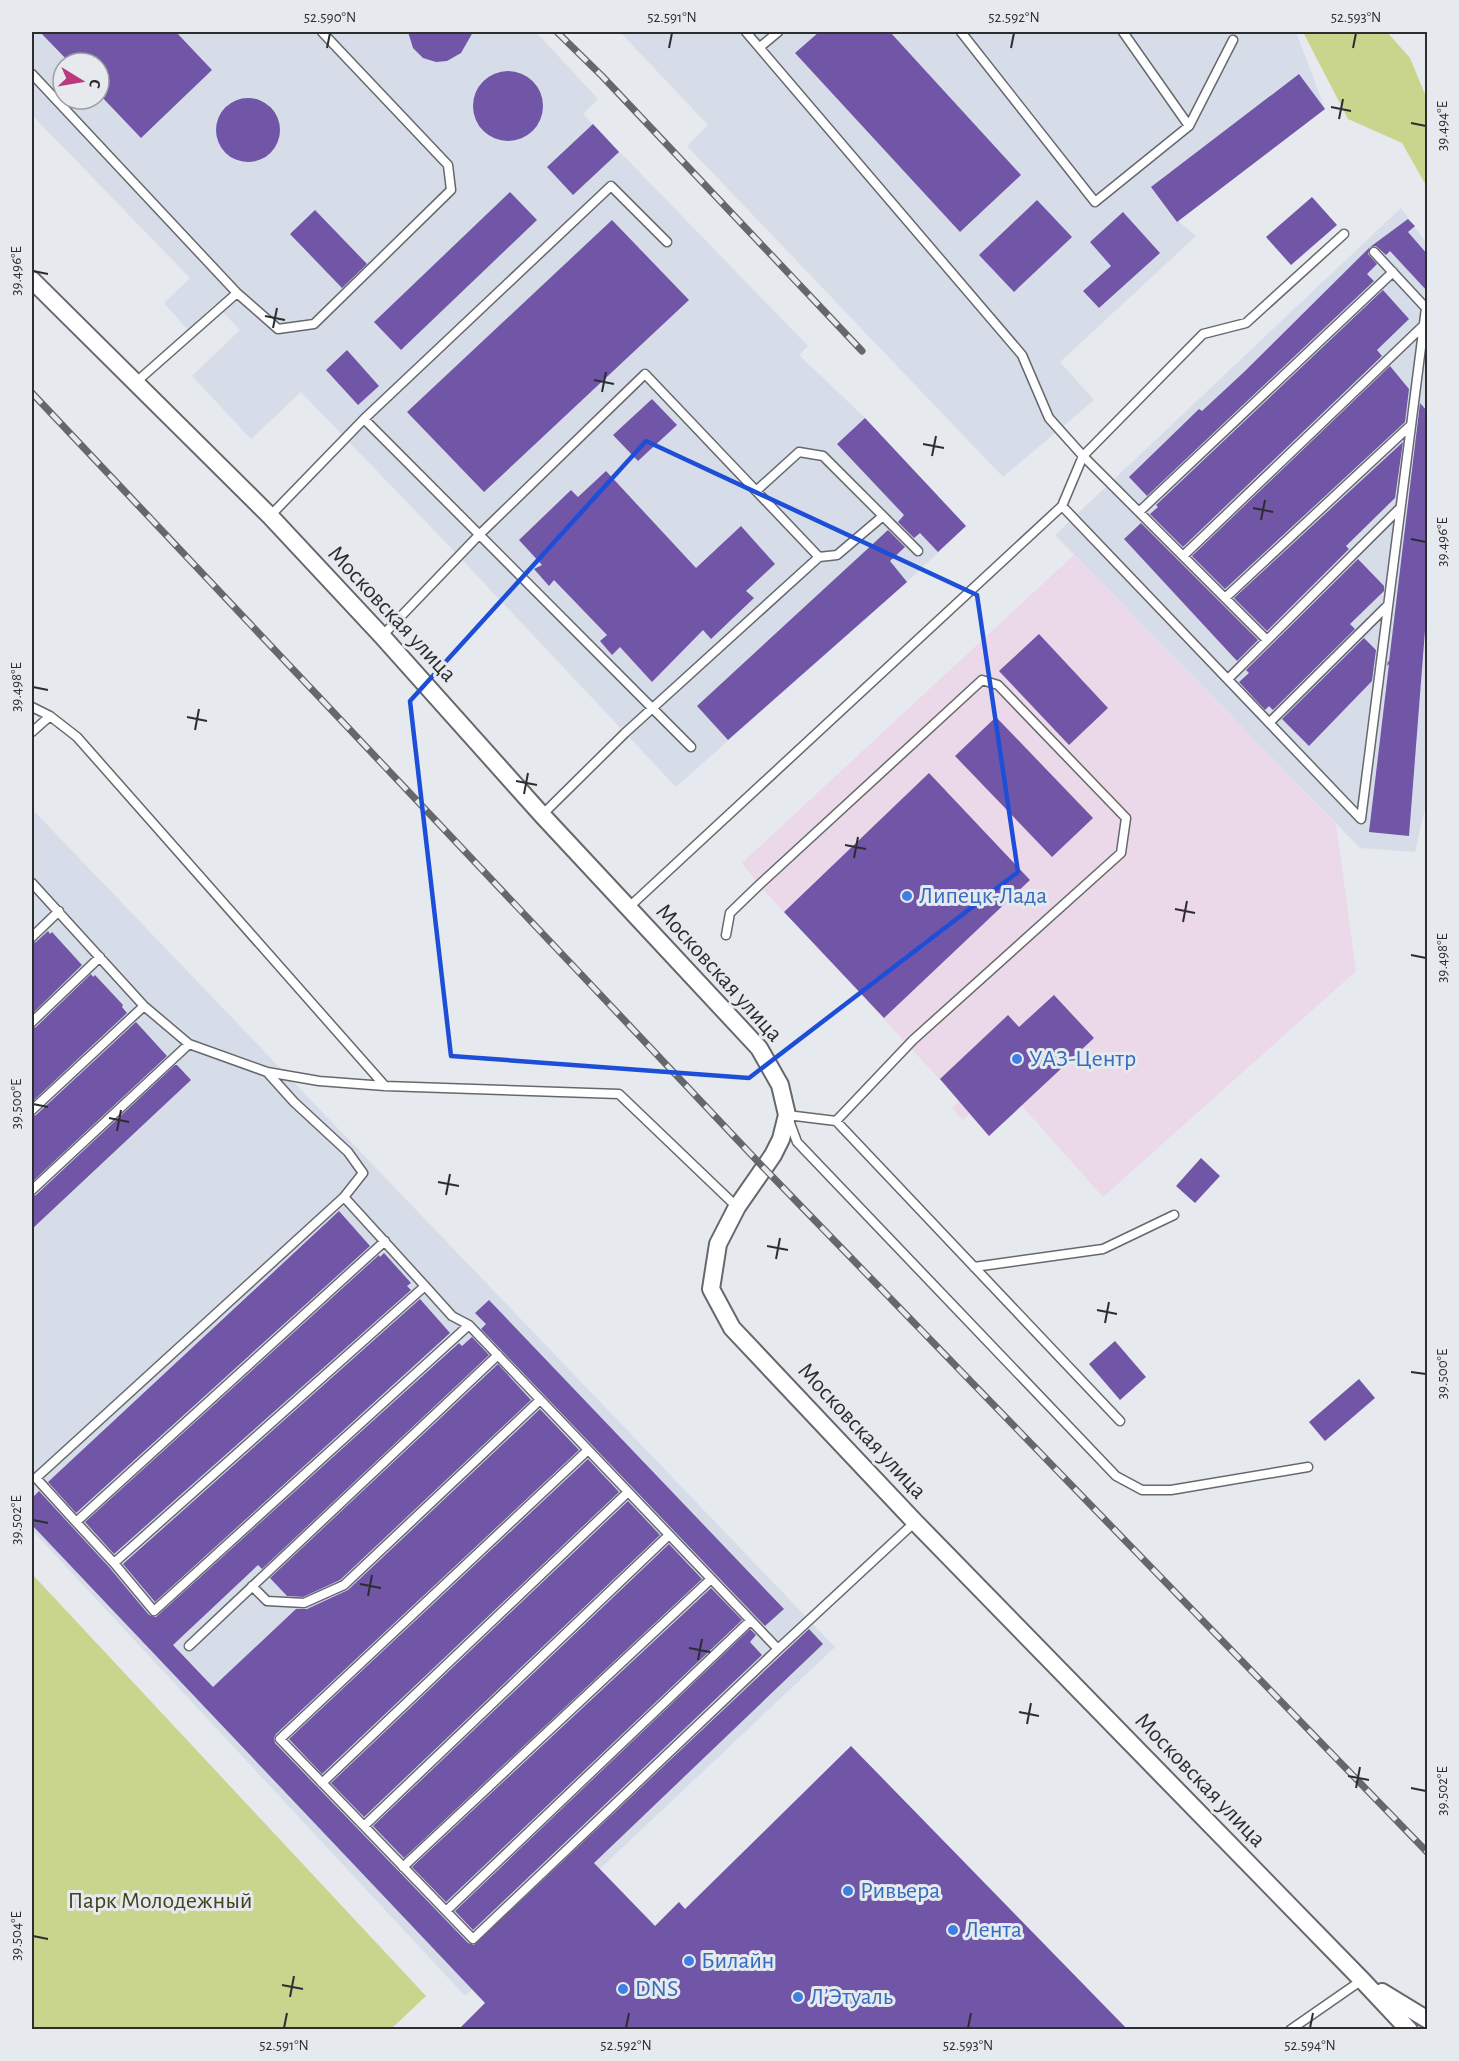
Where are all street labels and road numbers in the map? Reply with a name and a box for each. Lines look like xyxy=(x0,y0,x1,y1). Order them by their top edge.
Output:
street label: Московская улица xyxy=(323,541,461,687)
street label: Московская улица xyxy=(651,899,787,1047)
street label: Московская улица xyxy=(793,1358,931,1504)
street label: Московская улица xyxy=(1130,1708,1270,1852)

